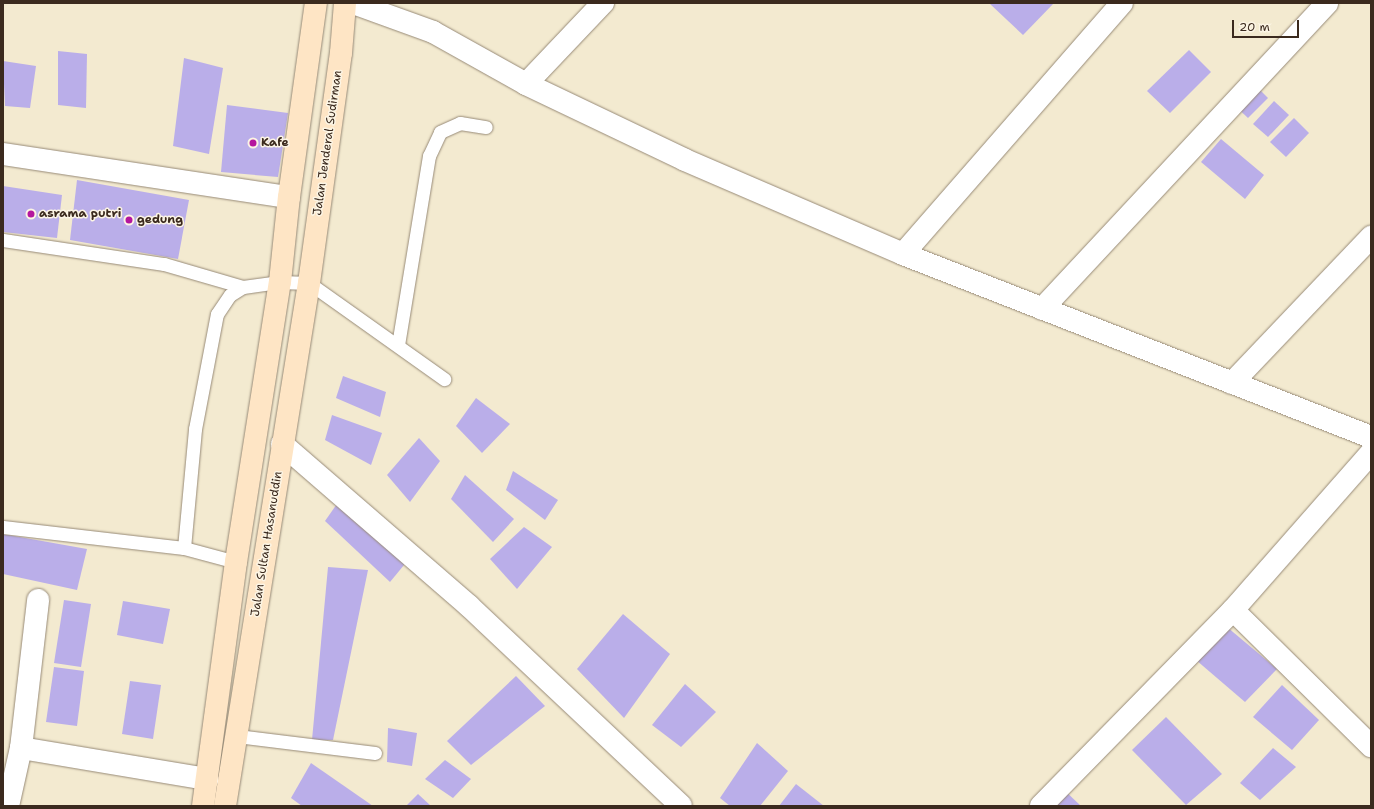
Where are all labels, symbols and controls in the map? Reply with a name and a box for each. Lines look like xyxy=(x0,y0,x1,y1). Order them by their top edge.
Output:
scale bar xyxy=(1234,12,1301,38)
text: 20 m xyxy=(1239,19,1270,35)
street label: Jalan Jenderal Sudirman xyxy=(311,69,345,217)
place label: Kafe xyxy=(261,136,289,150)
marker: Kafe xyxy=(248,138,258,148)
place label: asrama putri xyxy=(39,207,121,221)
marker: asrama putri xyxy=(26,209,36,219)
place label: gedung xyxy=(137,213,183,227)
marker: gedung xyxy=(124,215,134,225)
street label: Jalan Sultan Hasanuddin xyxy=(248,470,286,618)

